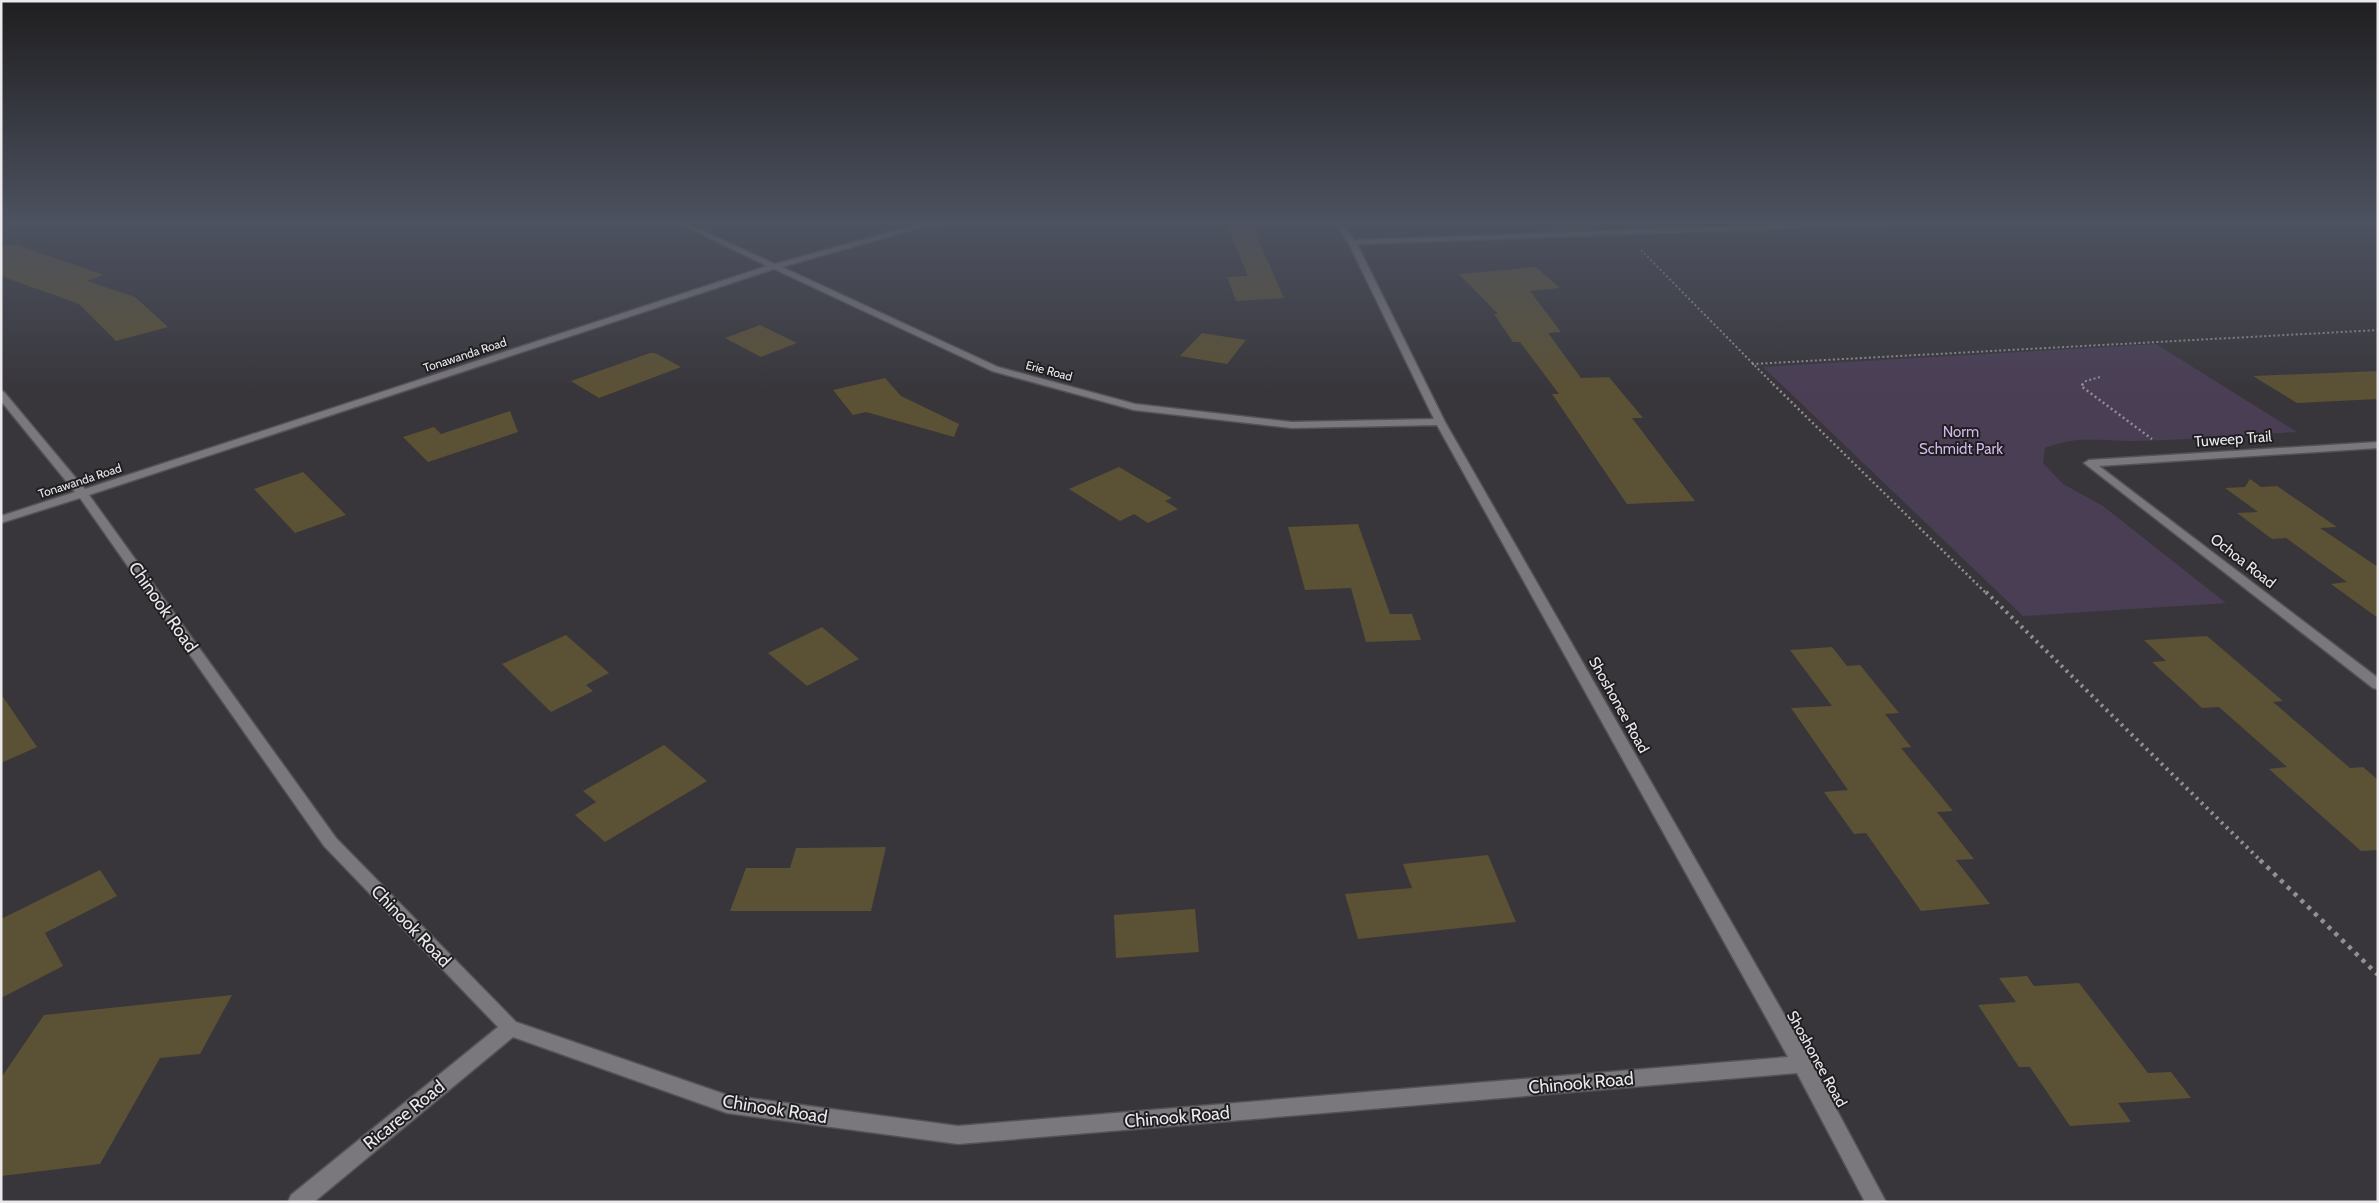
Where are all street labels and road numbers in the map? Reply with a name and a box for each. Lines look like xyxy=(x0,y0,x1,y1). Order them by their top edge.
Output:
street label: Tonawanda Road xyxy=(421,334,508,375)
street label: Erie Road xyxy=(1024,357,1074,384)
street label: Tuweep Trail xyxy=(2194,427,2273,451)
street label: Tonawanda Road xyxy=(36,460,123,501)
street label: Ochoa Road xyxy=(2207,530,2279,592)
street label: Chinook Road xyxy=(124,557,202,657)
street label: Shoshonee Road xyxy=(1585,654,1653,756)
street label: Chinook Road xyxy=(366,880,456,972)
street label: Shoshonee Road xyxy=(1783,1008,1851,1110)
street label: Chinook Road xyxy=(1527,1067,1635,1099)
street label: Ricaree Road xyxy=(359,1076,449,1154)
street label: Chinook Road xyxy=(721,1090,829,1128)
street label: Chinook Road xyxy=(1123,1101,1231,1133)

